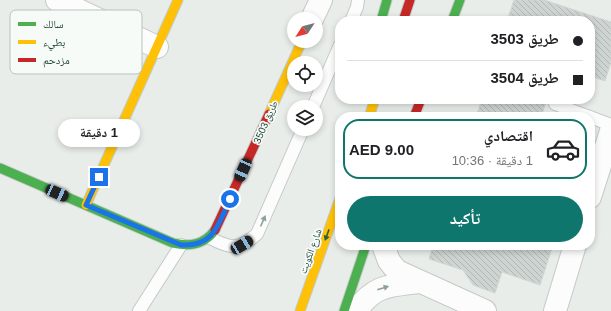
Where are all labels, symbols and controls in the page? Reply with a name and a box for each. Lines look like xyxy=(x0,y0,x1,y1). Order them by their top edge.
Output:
legend xyxy=(10,10,142,74)
north arrow xyxy=(287,12,323,48)
map controls xyxy=(287,12,323,136)
text: سالك xyxy=(43,18,63,30)
text: طريق 3503 xyxy=(491,30,559,47)
text: بطيء xyxy=(43,36,65,51)
text: مزدحم xyxy=(43,54,70,68)
button: locate xyxy=(287,56,323,92)
text: طريق 3504 xyxy=(491,69,559,86)
street label: طريق 3503 xyxy=(251,99,281,146)
button: layers xyxy=(287,100,323,136)
callout: 1 دقيقة xyxy=(58,119,140,147)
text: 1 دقيقة xyxy=(80,125,118,140)
text: اقتصادي xyxy=(484,127,533,144)
icon: car xyxy=(545,131,581,167)
text: AED 9.00 xyxy=(349,141,414,158)
text: 1 دقيقة · 10:36 xyxy=(452,153,533,168)
car xyxy=(233,157,253,183)
route end xyxy=(90,168,108,186)
car xyxy=(44,183,70,203)
route start xyxy=(221,190,239,208)
button: تأكيد xyxy=(347,196,583,242)
one-way arrow xyxy=(260,215,266,226)
street label: شارع الكويت xyxy=(297,227,325,276)
one-way arrow xyxy=(324,230,330,242)
car xyxy=(229,234,255,256)
one-way arrow xyxy=(378,285,390,291)

